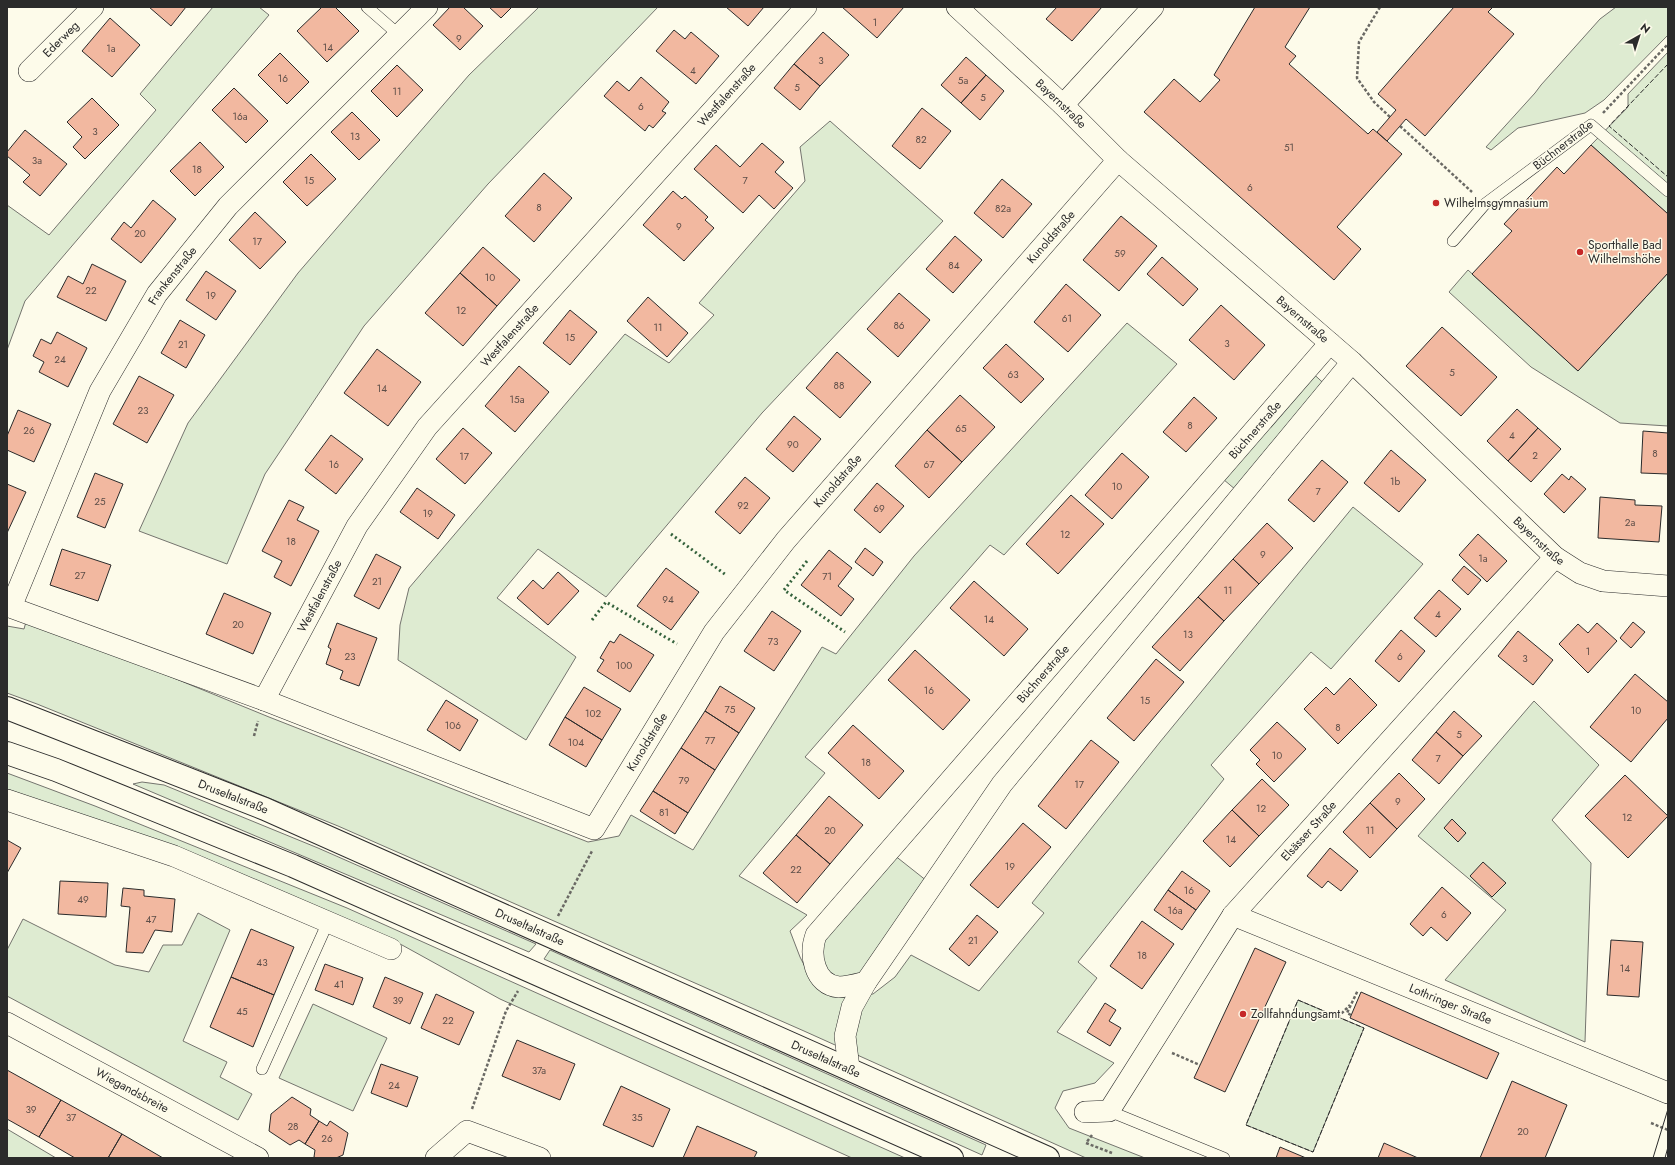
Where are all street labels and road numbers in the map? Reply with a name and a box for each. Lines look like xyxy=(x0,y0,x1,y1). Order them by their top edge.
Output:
street label: Ederweg xyxy=(38,17,83,62)
street label: Westfalenstraße xyxy=(693,59,760,131)
street label: Bayernstraße xyxy=(1031,75,1091,133)
street label: Büchnerstraße xyxy=(1529,116,1597,174)
street label: Kunoldstraße xyxy=(1022,206,1079,268)
street label: Frankenstraße xyxy=(144,242,201,308)
street label: Bayernstraße xyxy=(1272,291,1333,347)
street label: Westfalenstraße xyxy=(476,300,543,371)
street label: Büchnerstraße xyxy=(1225,397,1285,463)
street label: Kunoldstraße xyxy=(809,450,866,512)
street label: Bayernstraße xyxy=(1509,512,1568,570)
street label: Westfalenstraße xyxy=(293,556,346,635)
street label: Büchnerstraße xyxy=(1013,641,1073,707)
street label: Kunoldstraße xyxy=(622,709,672,775)
street label: Druseltalstraße xyxy=(195,775,272,819)
street label: Elsässer Straße xyxy=(1276,797,1341,865)
street label: Druseltalstraße xyxy=(492,904,567,950)
street label: Lothringer Straße xyxy=(1406,979,1495,1029)
street label: Druseltalstraße xyxy=(788,1036,863,1082)
street label: Wiegandsbreite xyxy=(92,1063,172,1117)

